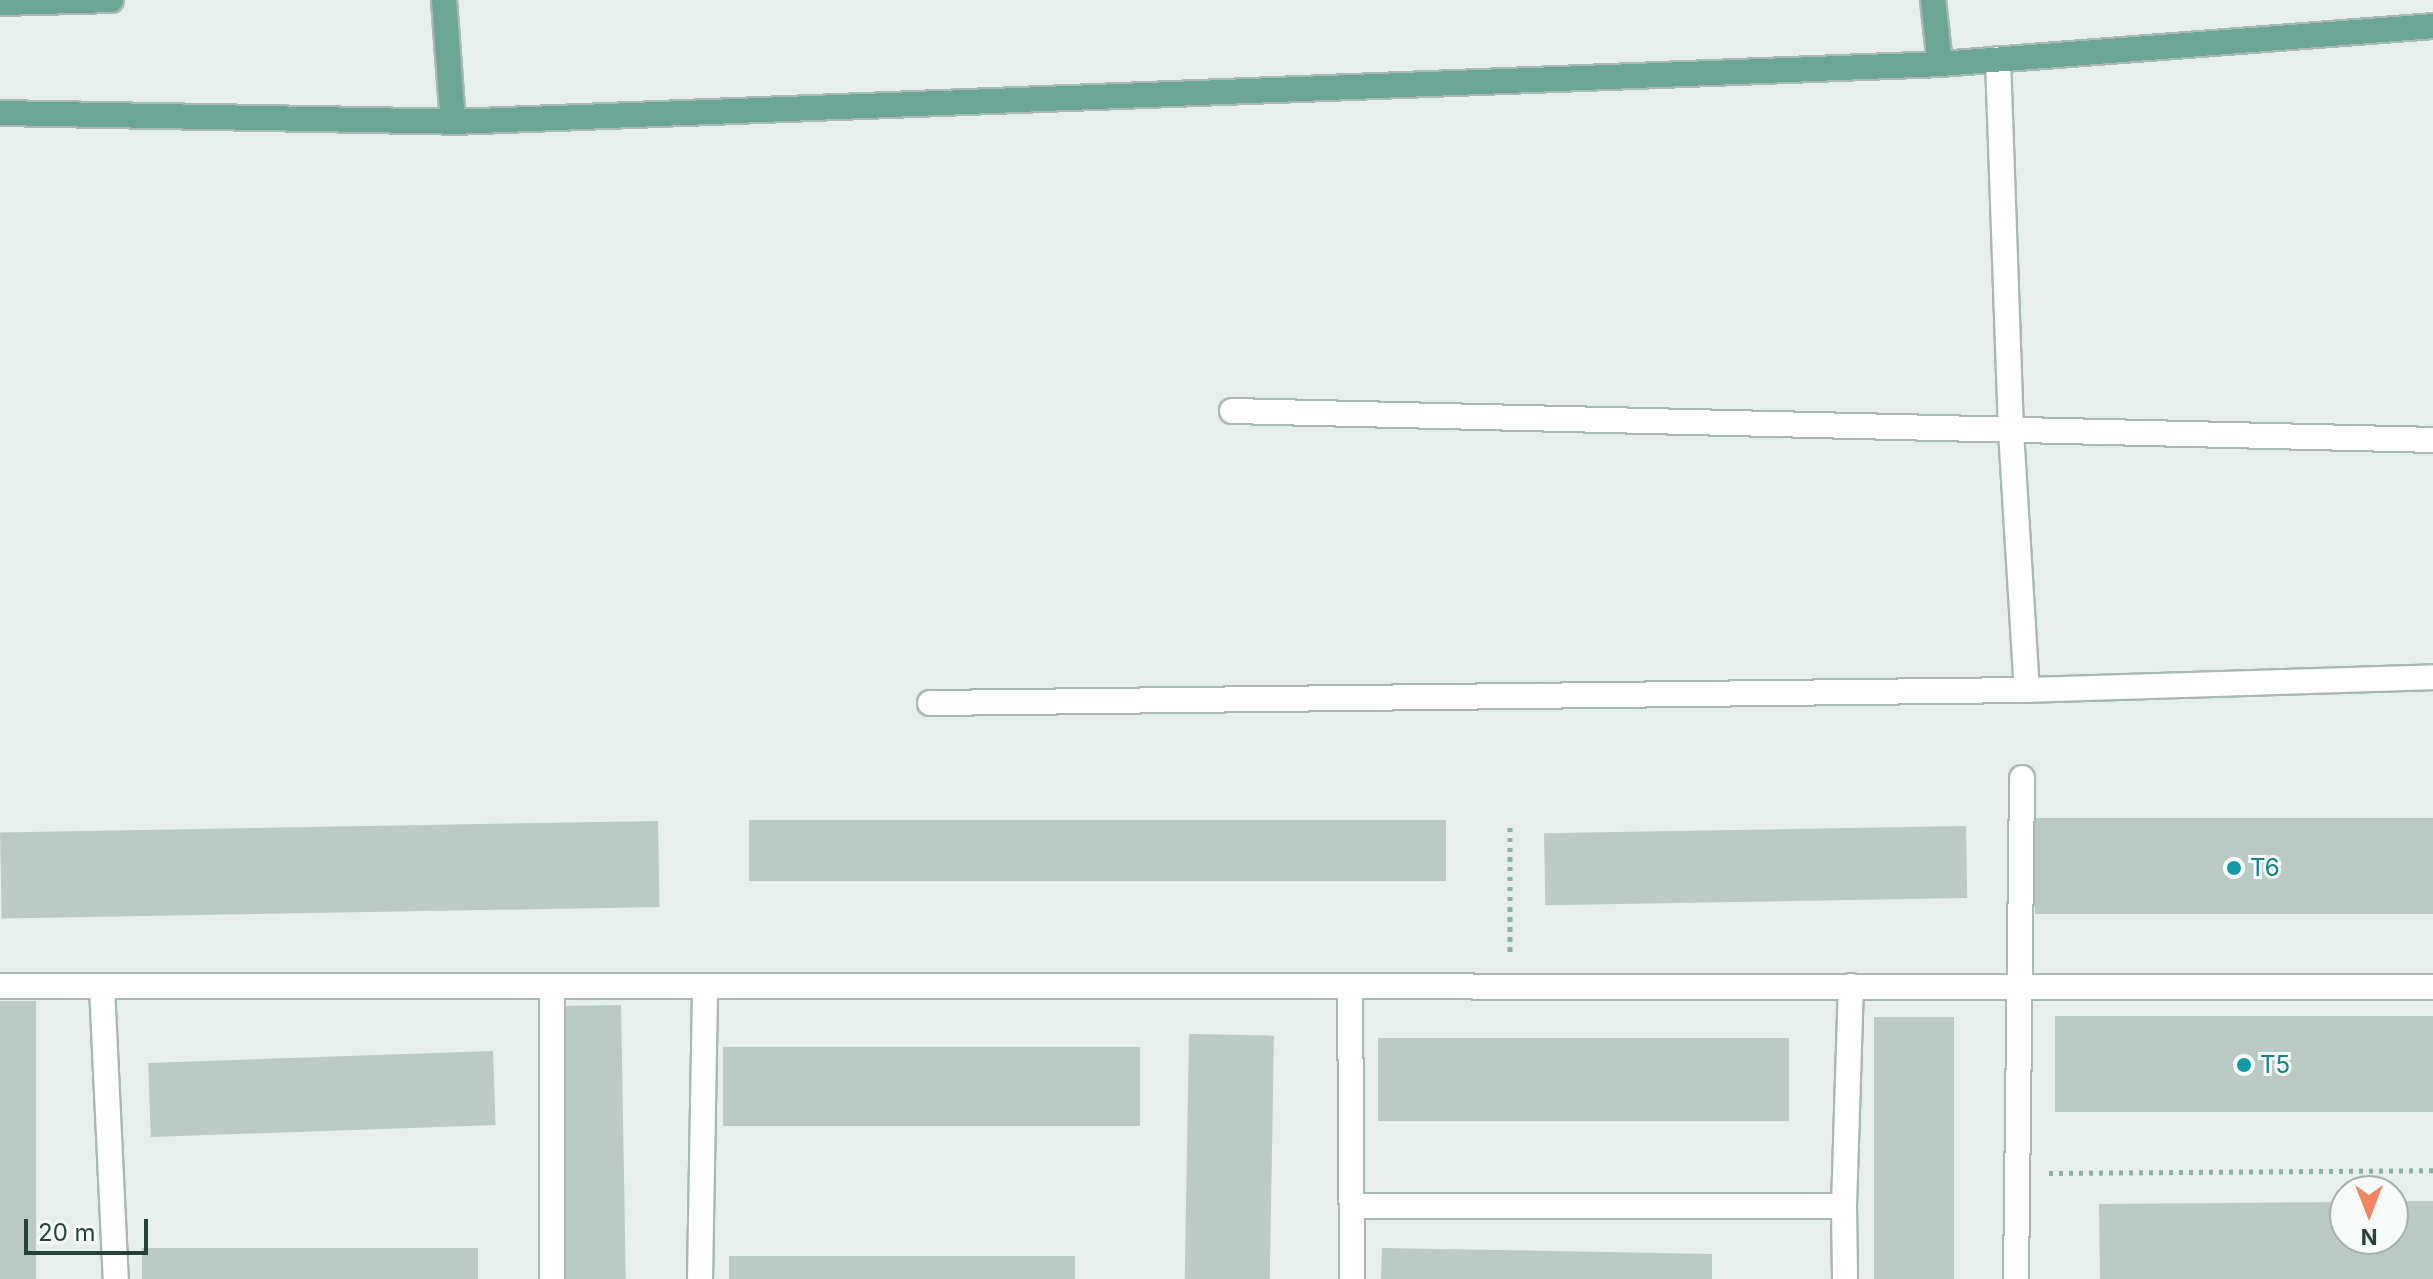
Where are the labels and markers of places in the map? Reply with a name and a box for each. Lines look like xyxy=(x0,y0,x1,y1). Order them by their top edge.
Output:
place label: T6 xyxy=(2250,854,2280,882)
marker: T6 xyxy=(2225,859,2243,877)
place label: T5 xyxy=(2260,1051,2290,1079)
marker: T5 xyxy=(2235,1056,2253,1074)

